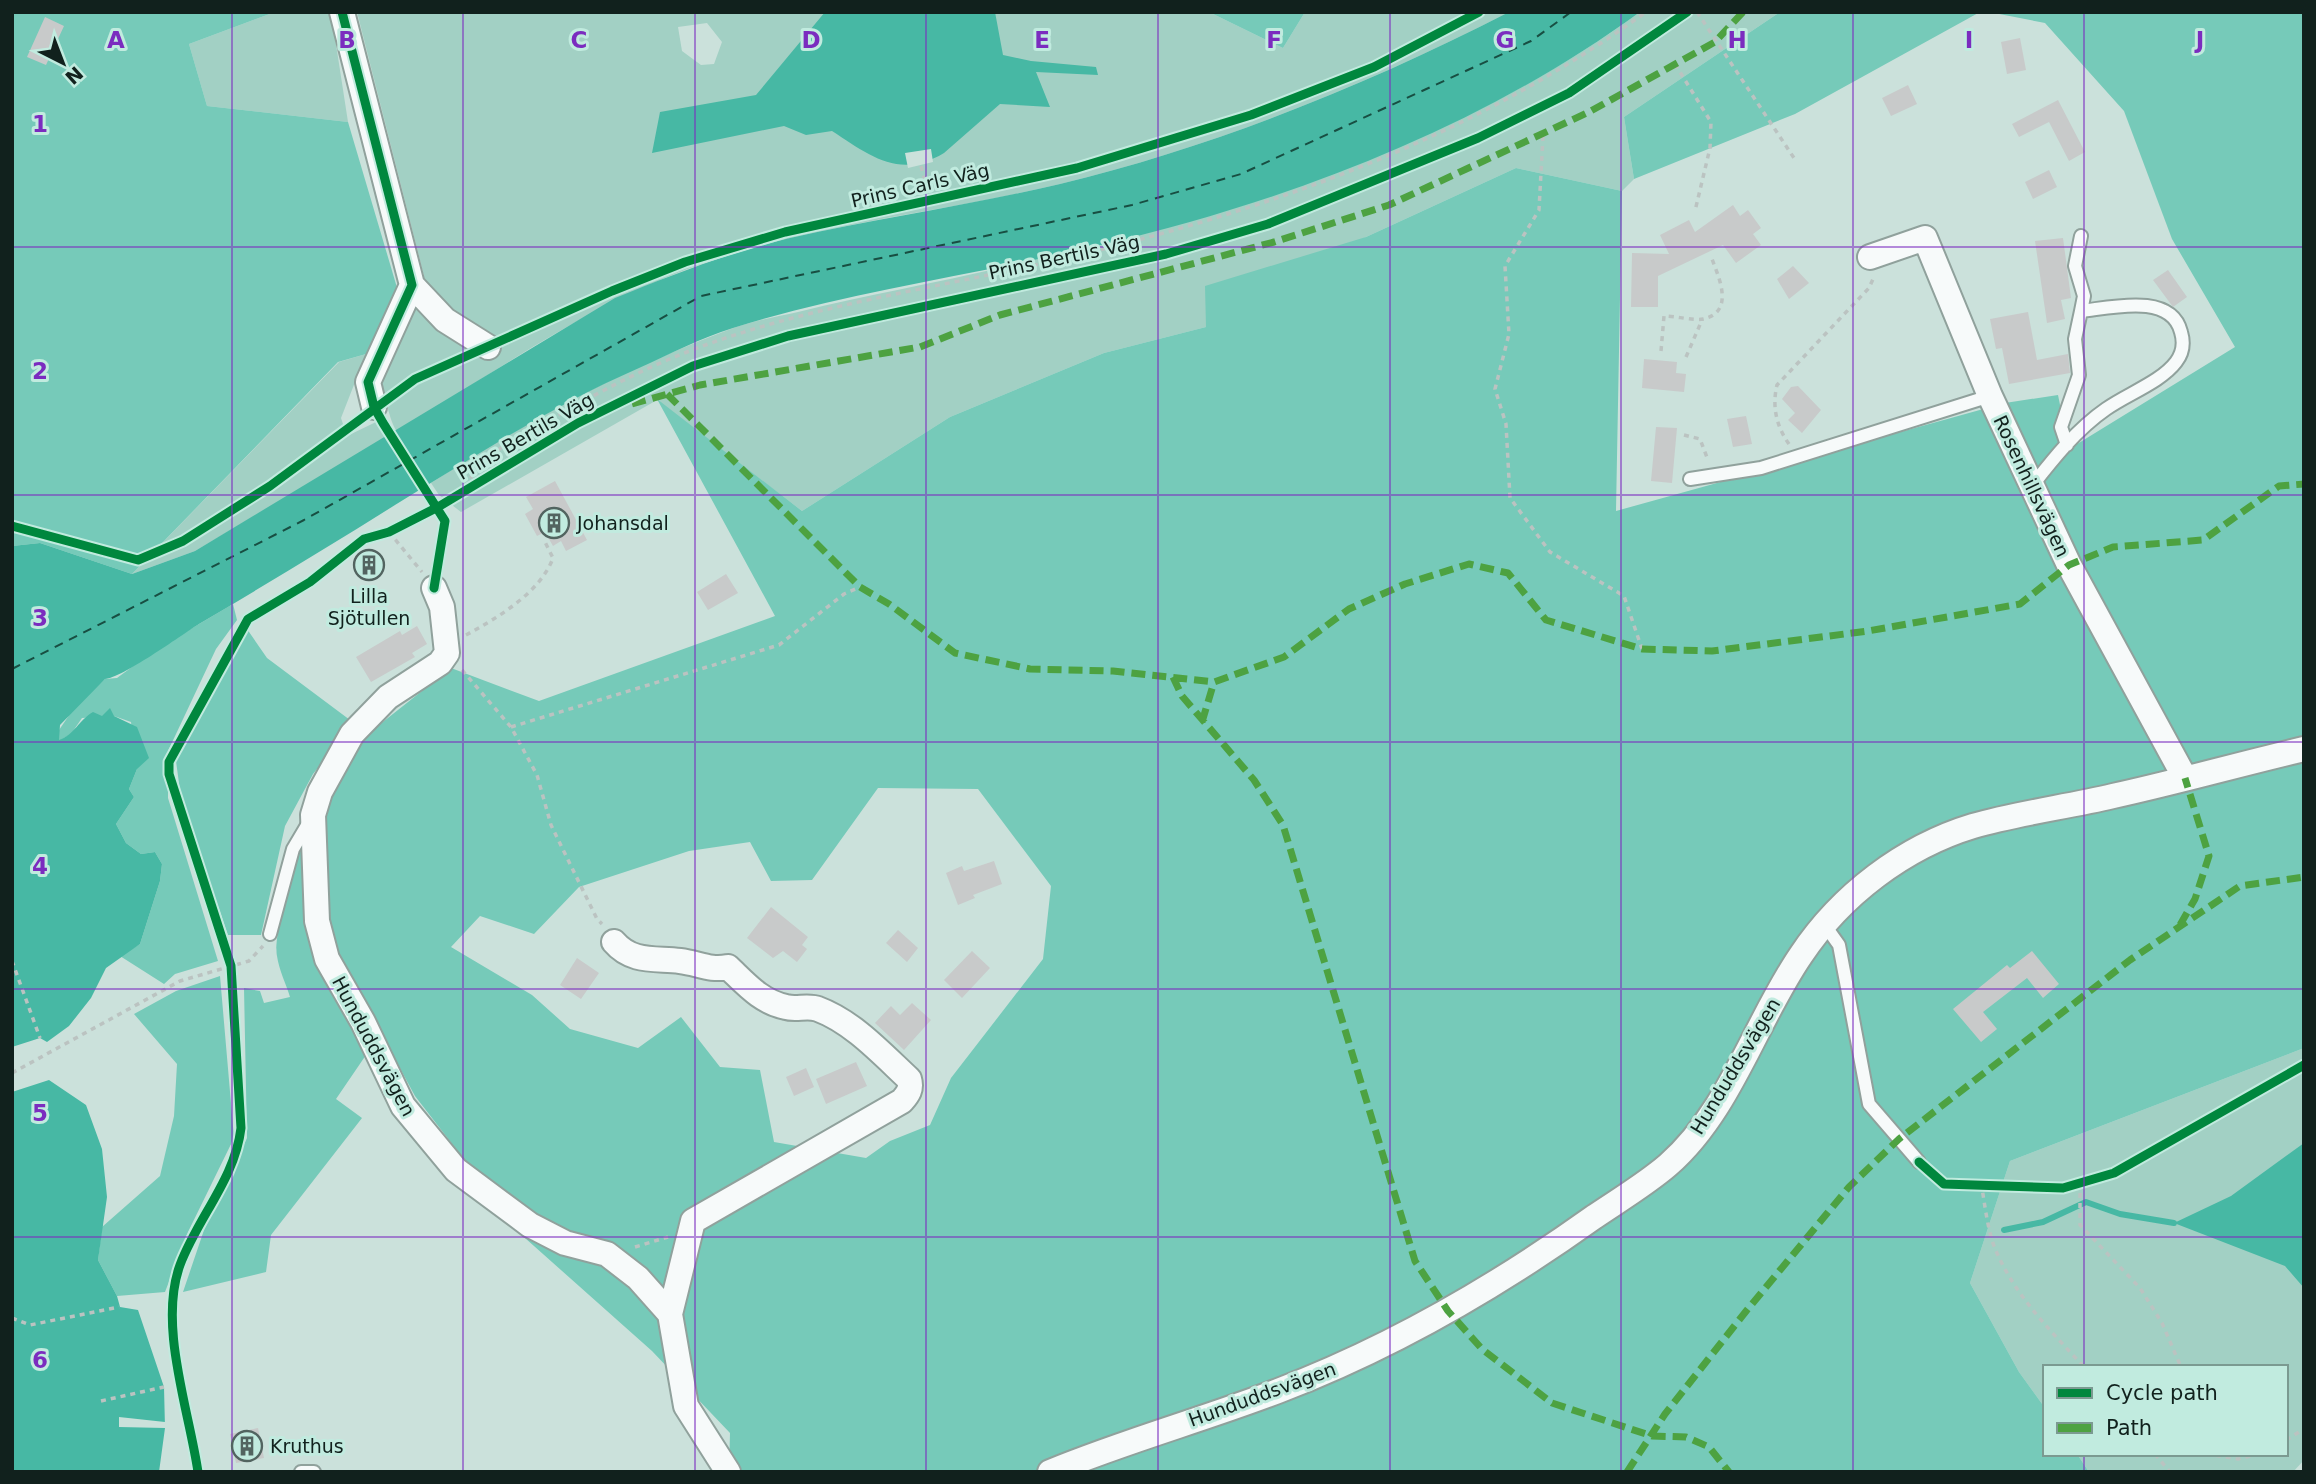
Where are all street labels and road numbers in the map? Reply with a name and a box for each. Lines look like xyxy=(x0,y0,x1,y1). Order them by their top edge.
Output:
street label: Prins Carls Väg xyxy=(849,158,991,212)
street label: Prins Bertils Väg xyxy=(986,230,1142,284)
street label: Prins Bertils Väg xyxy=(453,388,597,484)
street label: Rosenhillsvägen xyxy=(1989,412,2075,560)
street label: Hunduddsvägen xyxy=(328,972,420,1120)
street label: Hunduddsvägen xyxy=(1686,994,1784,1138)
street label: Hunduddsvägen xyxy=(1185,1357,1339,1431)

